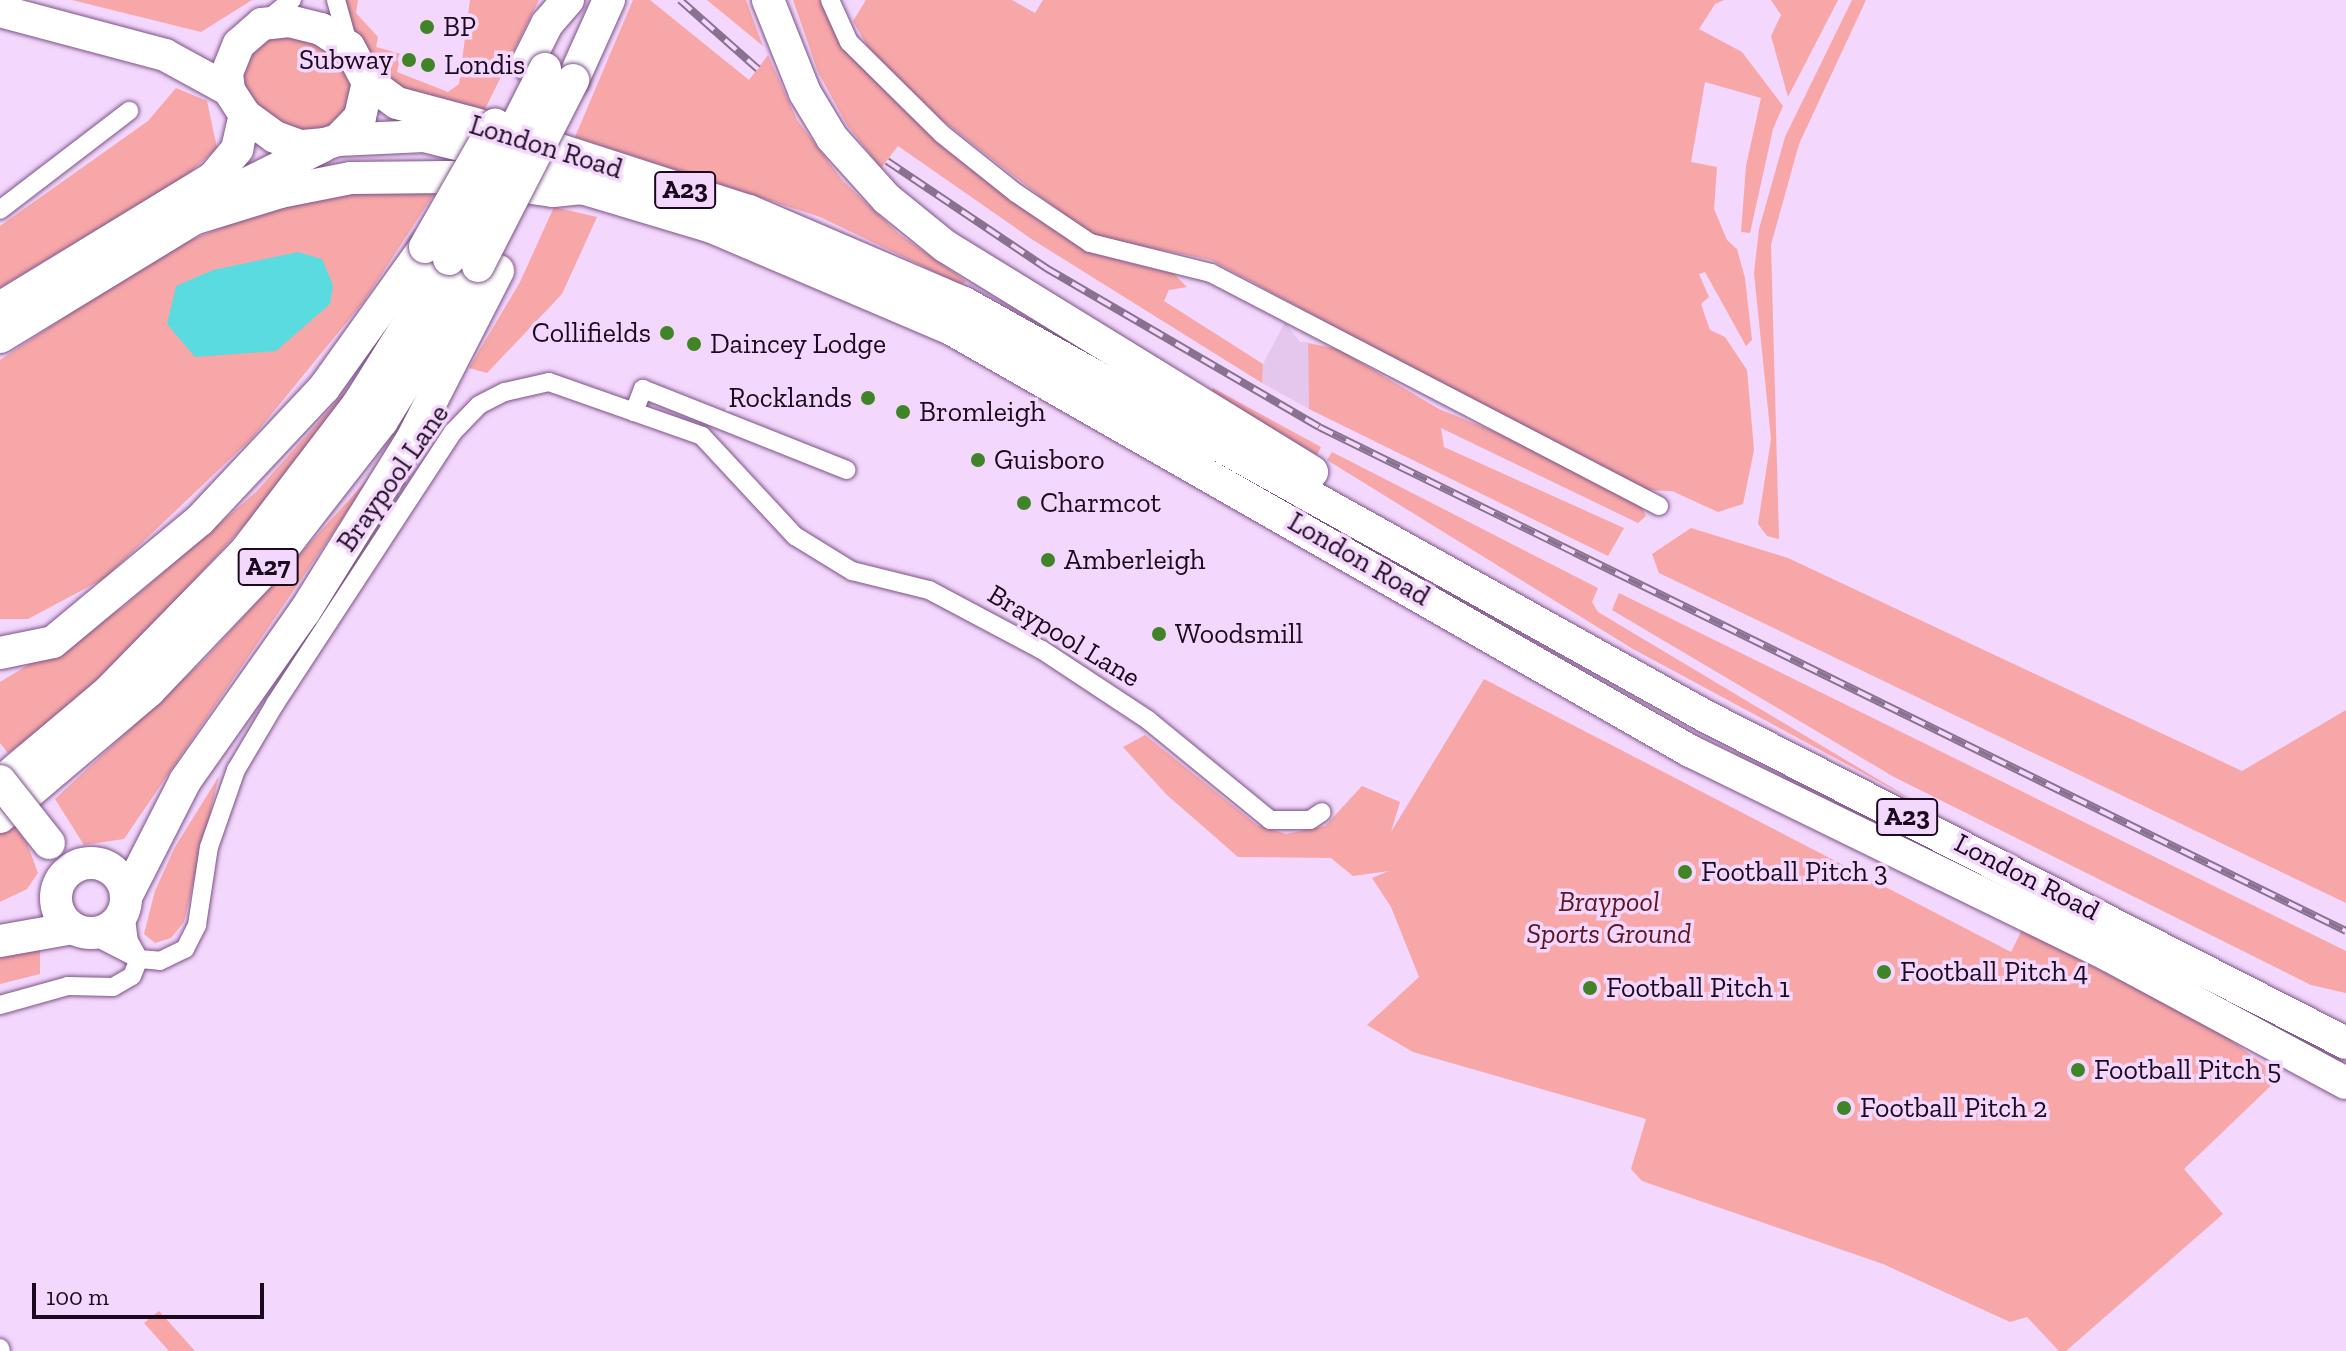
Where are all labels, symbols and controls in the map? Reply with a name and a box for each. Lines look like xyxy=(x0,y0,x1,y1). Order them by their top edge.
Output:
place label: BP xyxy=(443,10,476,44)
marker: BP xyxy=(418,18,436,36)
place label: Subway xyxy=(299,43,393,77)
place label: Londis xyxy=(444,48,525,82)
marker: Subway xyxy=(400,51,418,69)
marker: Londis xyxy=(419,56,437,74)
street label: London Road xyxy=(466,108,626,186)
road number: A23 xyxy=(653,168,717,212)
place label: Collifields xyxy=(532,316,651,350)
marker: Collifields xyxy=(658,324,676,342)
place label: Daincey Lodge xyxy=(710,327,887,361)
marker: Daincey Lodge xyxy=(685,335,703,353)
place label: Rocklands xyxy=(729,381,852,415)
marker: Rocklands xyxy=(859,389,877,407)
place label: Bromleigh xyxy=(919,395,1046,429)
street label: Braypool Lane xyxy=(330,398,456,558)
marker: Bromleigh xyxy=(894,403,912,421)
place label: Guisboro xyxy=(994,443,1105,477)
marker: Guisboro xyxy=(969,451,987,469)
place label: Charmcot xyxy=(1040,486,1161,520)
marker: Charmcot xyxy=(1015,494,1033,512)
street label: London Road xyxy=(1282,505,1436,613)
place label: Amberleigh xyxy=(1064,543,1205,577)
road number: A27 xyxy=(236,545,300,589)
marker: Amberleigh xyxy=(1039,551,1057,569)
street label: Braypool Lane xyxy=(982,577,1146,695)
place label: Woodsmill xyxy=(1175,617,1303,651)
marker: Woodsmill xyxy=(1150,625,1168,643)
road number: A23 xyxy=(1875,795,1939,839)
street label: London Road xyxy=(1949,826,2105,928)
place label: Football Pitch 3 xyxy=(1701,855,1888,889)
marker: Football Pitch 3 xyxy=(1676,863,1694,881)
park label: Braypool Sports Ground xyxy=(1526,885,1692,951)
place label: Football Pitch 4 xyxy=(1900,955,2088,989)
marker: Football Pitch 4 xyxy=(1875,963,1893,981)
place label: Football Pitch 1 xyxy=(1606,971,1790,1005)
marker: Football Pitch 1 xyxy=(1581,979,1599,997)
place label: Football Pitch 5 xyxy=(2094,1053,2282,1087)
marker: Football Pitch 5 xyxy=(2069,1061,2087,1079)
place label: Football Pitch 2 xyxy=(1860,1091,2048,1125)
marker: Football Pitch 2 xyxy=(1835,1099,1853,1117)
scale bar xyxy=(36,1267,268,1317)
text: 100 m xyxy=(46,1282,109,1311)

